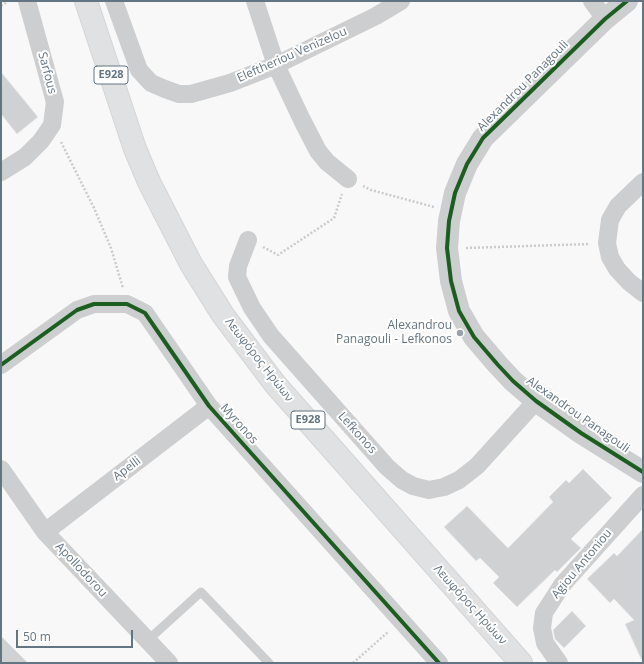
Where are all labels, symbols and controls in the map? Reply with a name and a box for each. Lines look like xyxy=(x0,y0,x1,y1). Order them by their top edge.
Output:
street label: Eleftheriou Venizelou xyxy=(235,24,349,86)
street label: Alexandrou Panagouli xyxy=(475,38,571,134)
street label: Sarfous xyxy=(35,51,59,95)
road number: E928 xyxy=(94,66,128,84)
street label: Λεωφόρος Ηρώων xyxy=(222,315,296,405)
place label: Alexandrou Panagouli - Lefkonos xyxy=(336,319,452,347)
marker: Alexandrou Panagouli - Lefkonos xyxy=(455,328,465,338)
street label: Alexandrou Panagouli xyxy=(524,374,632,456)
street label: Myronos xyxy=(217,401,261,447)
street label: Lefkonos xyxy=(335,409,379,457)
road number: E928 xyxy=(291,411,325,429)
street label: Apelli xyxy=(110,454,144,484)
street label: Agiou Antoniou xyxy=(549,526,615,602)
street label: Apollodorou xyxy=(52,540,110,600)
street label: Λεωφόρος Ηρώων xyxy=(430,562,510,648)
scale bar xyxy=(18,622,135,648)
text: 50 m xyxy=(23,628,51,645)

